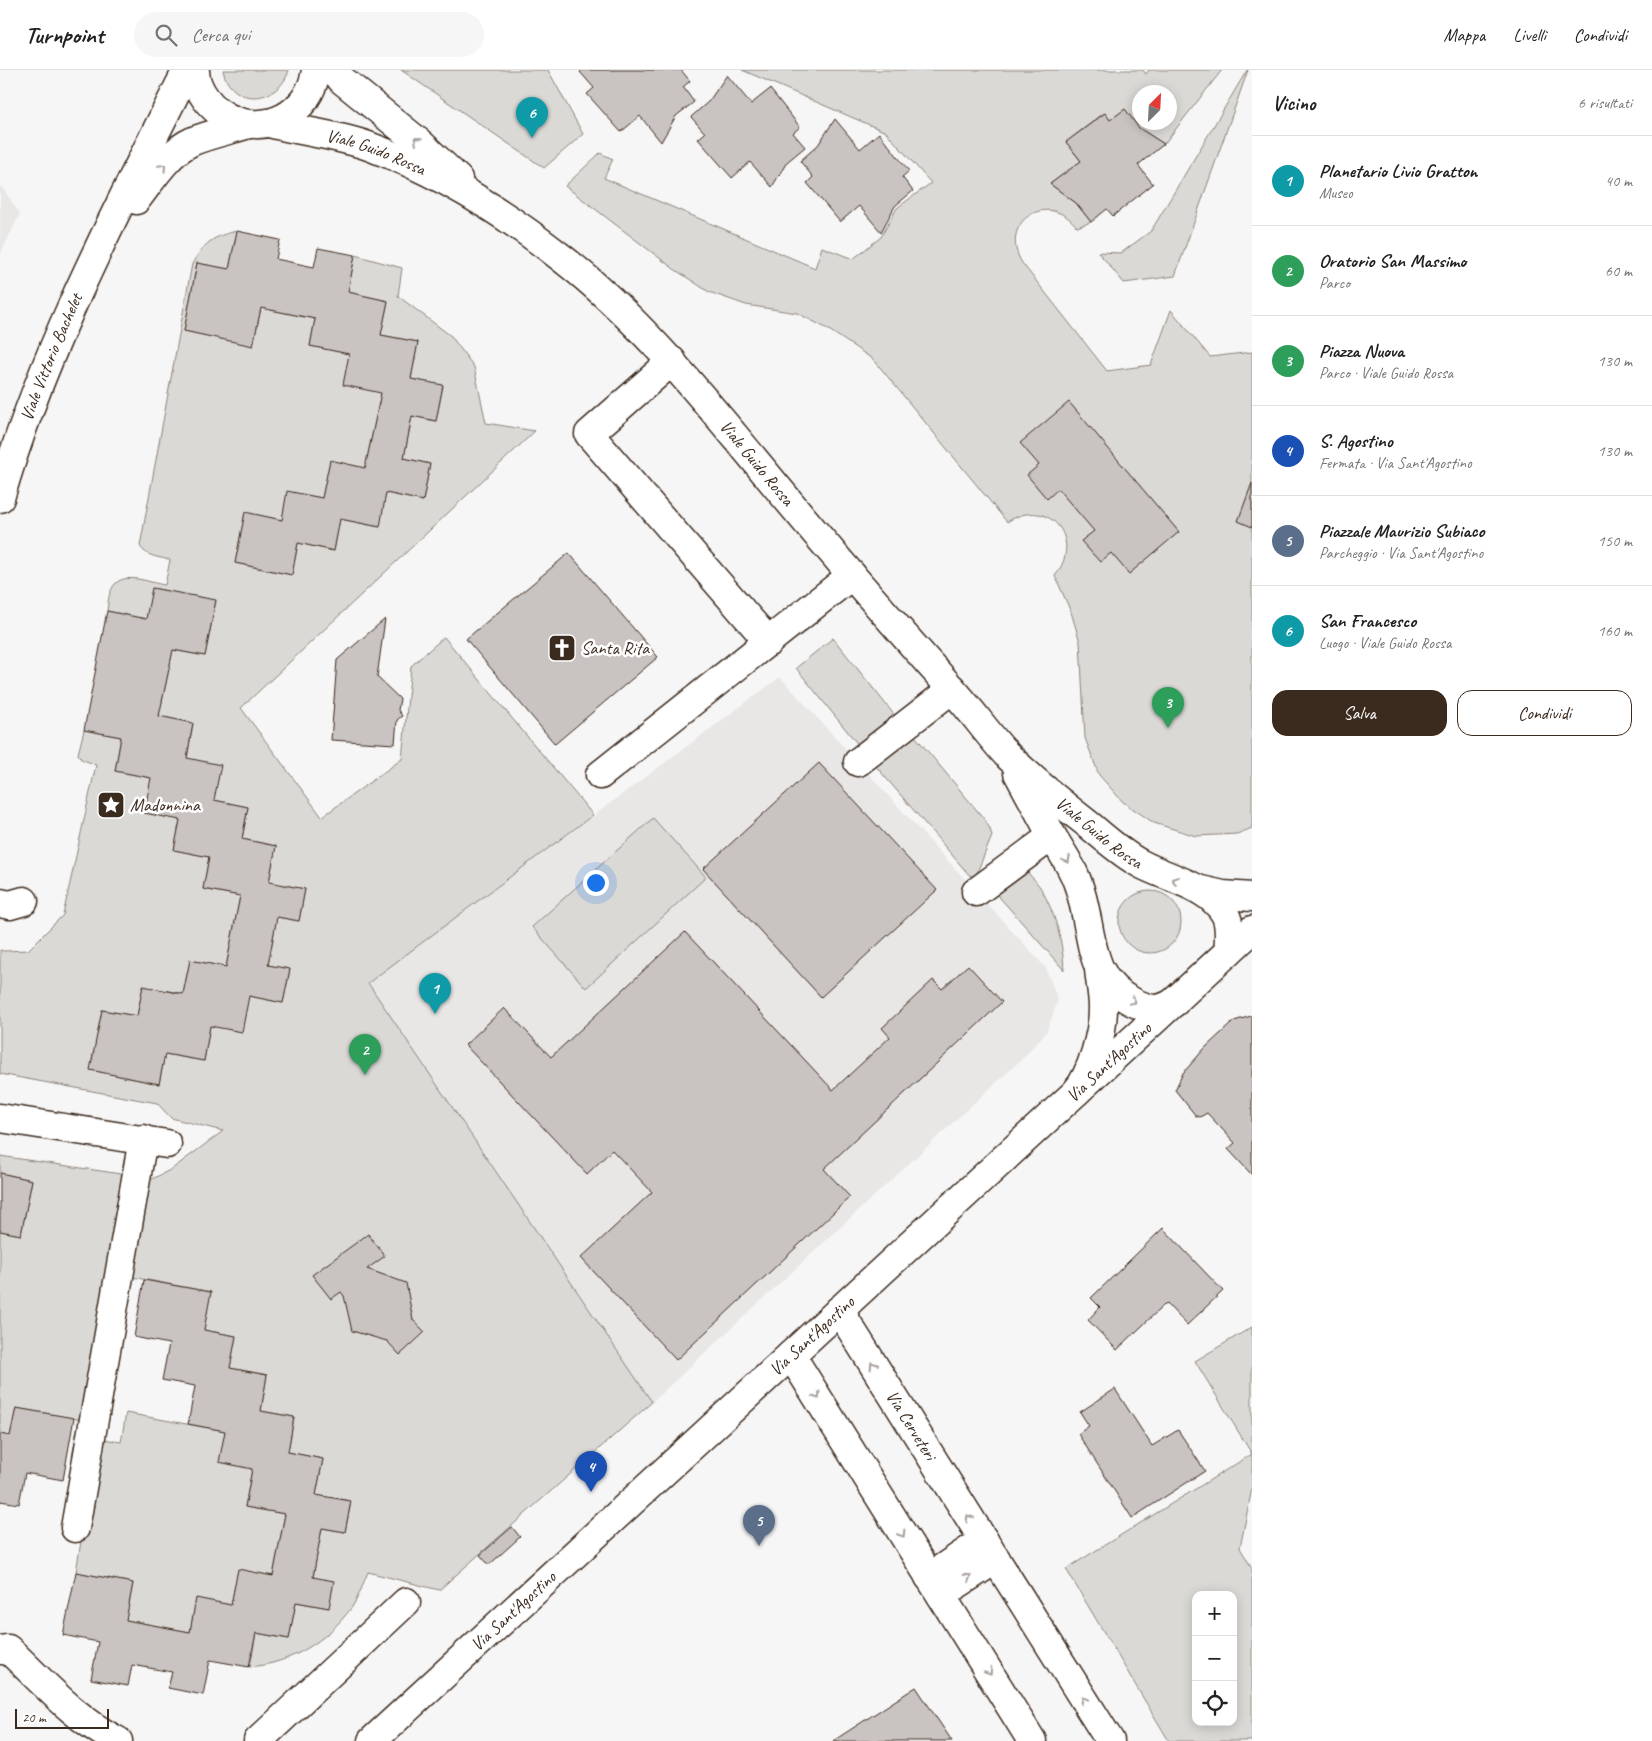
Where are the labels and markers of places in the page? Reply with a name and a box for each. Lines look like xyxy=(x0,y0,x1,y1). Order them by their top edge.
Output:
pin: 6 xyxy=(516,97,548,138)
church icon: Santa Rita xyxy=(547,633,577,663)
place label: Santa Rita xyxy=(581,637,650,659)
pin: 3 xyxy=(1152,687,1184,728)
place icon: Madonnina xyxy=(96,790,126,820)
place label: Madonnina xyxy=(130,794,201,816)
pin: 1 xyxy=(419,973,451,1014)
pin: 2 xyxy=(349,1034,381,1075)
pin: 4 xyxy=(575,1451,607,1492)
pin: 5 xyxy=(743,1505,775,1546)

